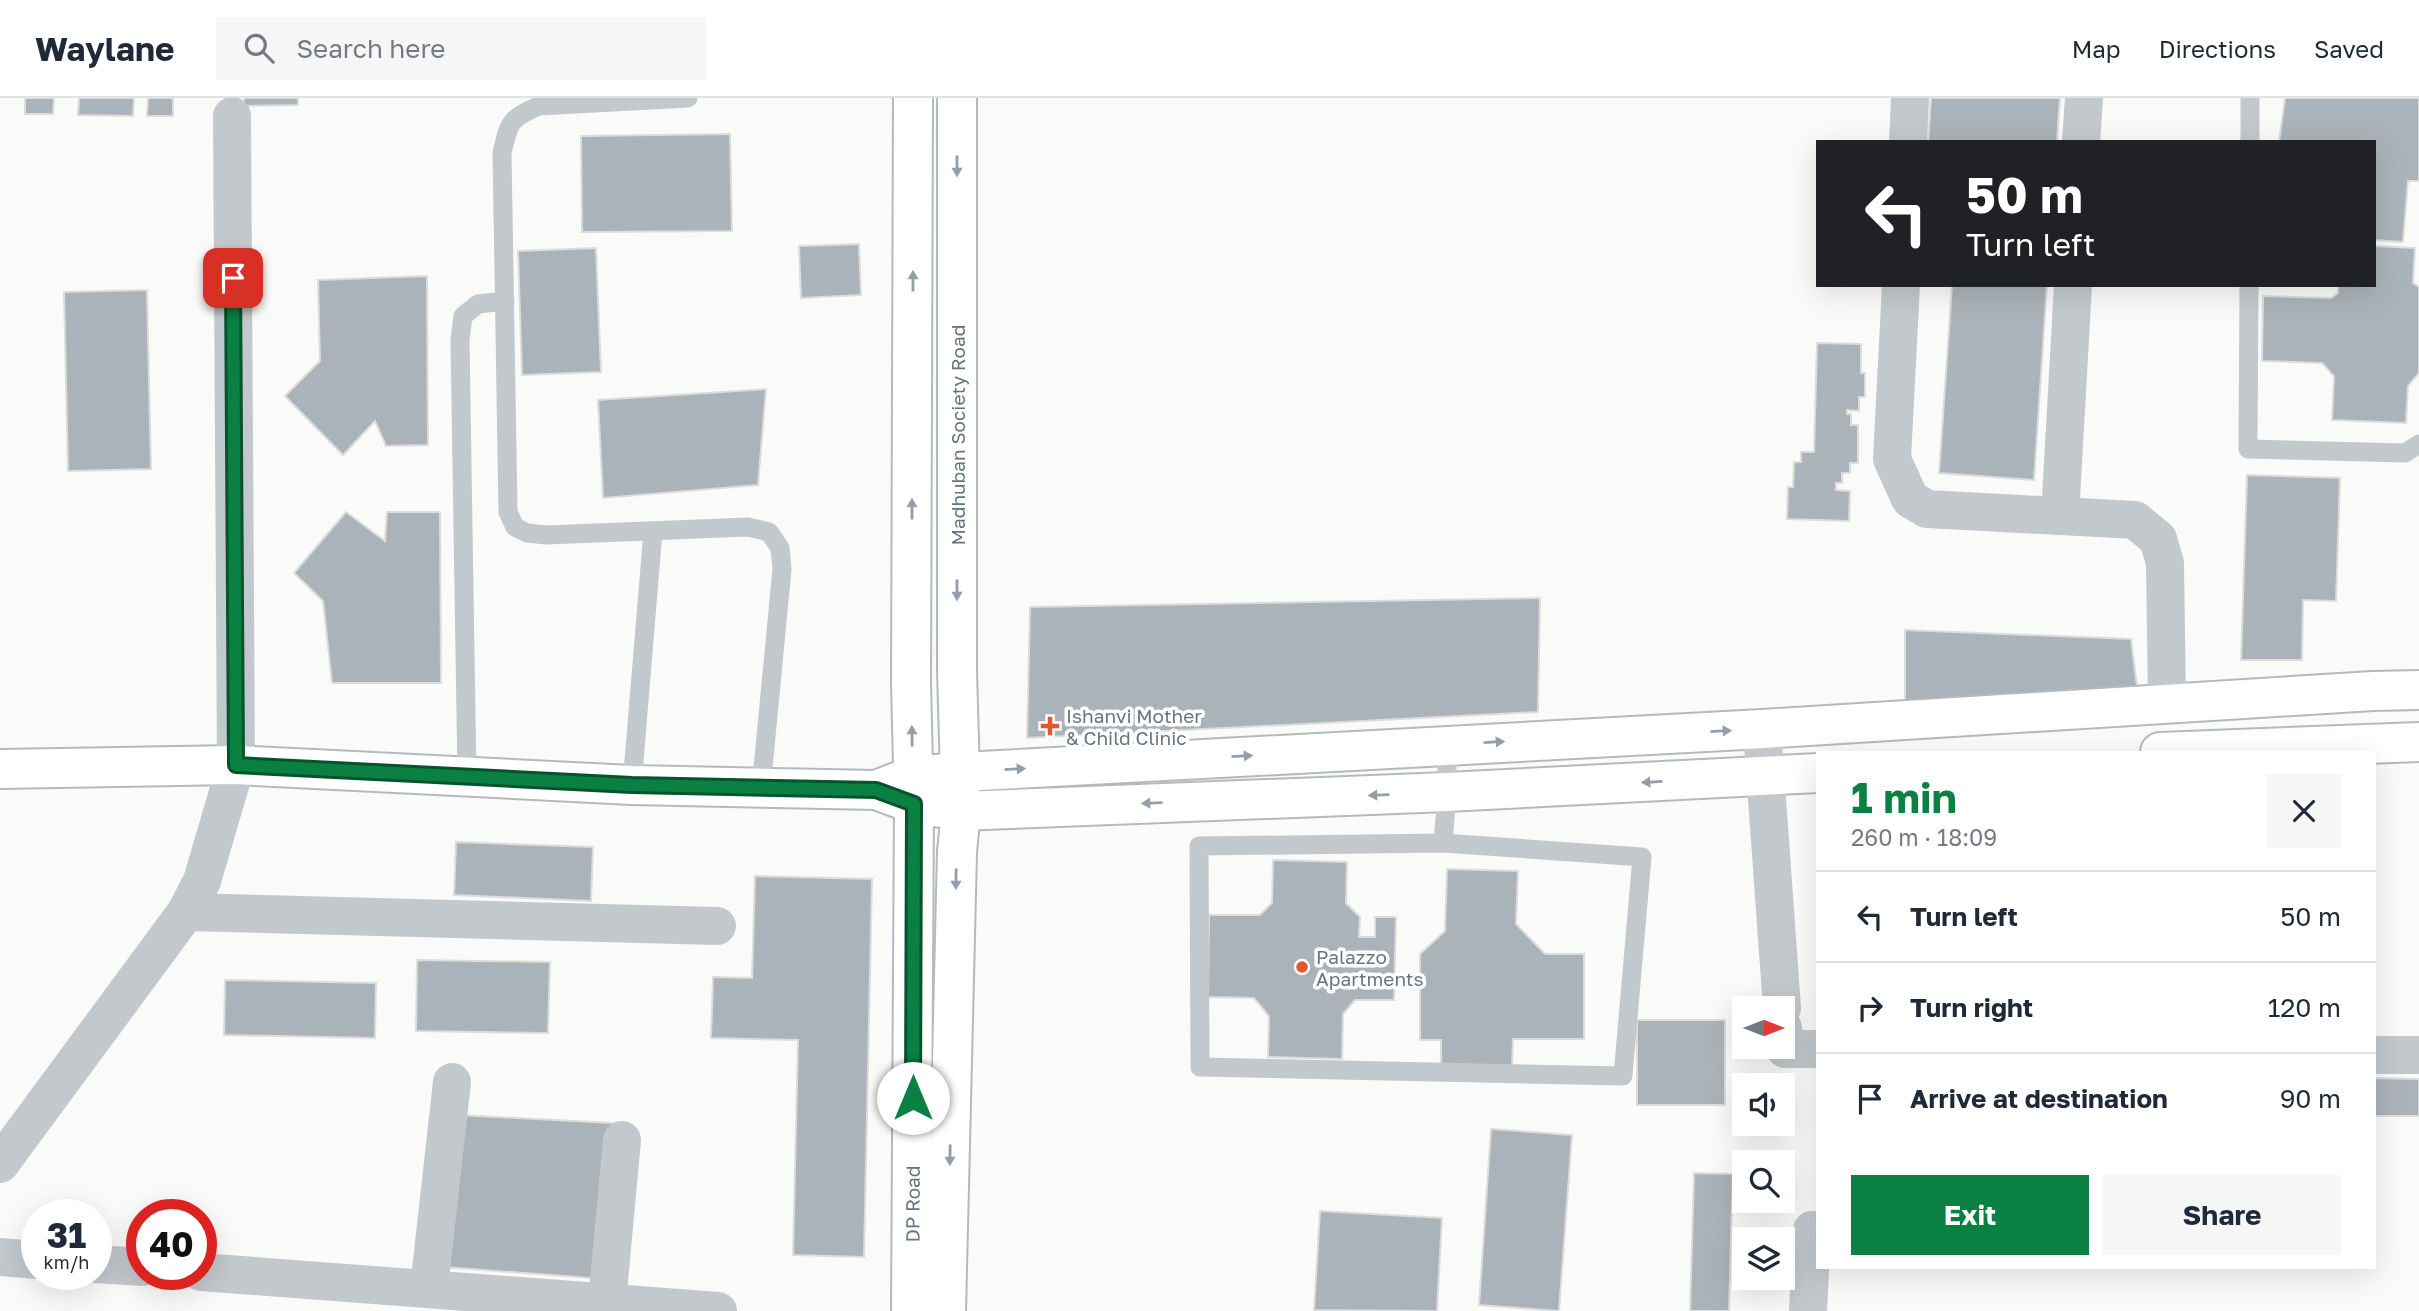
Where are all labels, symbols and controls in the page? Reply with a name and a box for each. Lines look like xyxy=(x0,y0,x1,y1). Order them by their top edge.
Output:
search box xyxy=(216,17,706,80)
text: Waylane xyxy=(35,29,174,68)
icon: search xyxy=(240,29,278,67)
text: Search here xyxy=(296,33,445,64)
text: Map xyxy=(2072,34,2121,63)
text: Directions xyxy=(2159,34,2276,63)
text: Saved xyxy=(2314,34,2384,63)
one-way arrow xyxy=(951,155,963,177)
text: 50 m xyxy=(1966,165,2083,224)
icon: left xyxy=(1851,168,1942,259)
text: Turn left xyxy=(1966,225,2095,263)
pin xyxy=(203,248,263,308)
icon: arrive xyxy=(214,259,252,297)
one-way arrow xyxy=(907,270,918,292)
street label: Madhuban Society Road xyxy=(946,325,969,545)
one-way arrow xyxy=(906,497,918,519)
one-way arrow xyxy=(951,579,963,601)
place label: Ishanvi Mother & Child Clinic xyxy=(1066,704,1202,749)
marker: Ishanvi Mother & Child Clinic xyxy=(1040,716,1060,736)
one-way arrow xyxy=(906,725,918,747)
one-way arrow xyxy=(1710,725,1732,736)
one-way arrow xyxy=(1483,736,1505,747)
one-way arrow xyxy=(1232,750,1254,761)
one-way arrow xyxy=(1004,763,1026,774)
text: 1 min xyxy=(1851,772,1957,822)
button: close xyxy=(2267,774,2341,848)
one-way arrow xyxy=(1641,777,1663,788)
one-way arrow xyxy=(1368,789,1390,800)
one-way arrow xyxy=(1141,798,1163,809)
text: 260 m · 18:09 xyxy=(1851,823,1997,851)
one-way arrow xyxy=(951,868,962,890)
icon: left xyxy=(1851,898,1889,936)
text: Turn left xyxy=(1910,901,2018,932)
text: 50 m xyxy=(2280,901,2341,932)
place label: Palazzo Apartments xyxy=(1316,945,1424,990)
marker: Palazzo Apartments xyxy=(1294,959,1310,975)
icon: right xyxy=(1851,989,1889,1027)
text: Turn right xyxy=(1910,992,2033,1023)
text: 120 m xyxy=(2268,992,2341,1023)
north arrow xyxy=(1732,996,1796,1059)
map controls xyxy=(1732,996,1795,1290)
position arrow xyxy=(876,1061,950,1135)
button: sound xyxy=(1732,1073,1795,1136)
icon: arrive xyxy=(1851,1080,1889,1118)
text: Arrive at destination xyxy=(1910,1083,2168,1114)
text: 90 m xyxy=(2280,1083,2341,1114)
one-way arrow xyxy=(944,1144,955,1166)
button: search xyxy=(1732,1150,1795,1213)
street label: DP Road xyxy=(900,1165,923,1243)
button: Exit xyxy=(1851,1175,2089,1255)
button: Share xyxy=(2103,1175,2341,1255)
speed limit sign: 40 xyxy=(126,1199,217,1290)
text: 31 xyxy=(47,1214,86,1256)
button: layers xyxy=(1732,1227,1795,1290)
text: km/h xyxy=(44,1251,89,1273)

